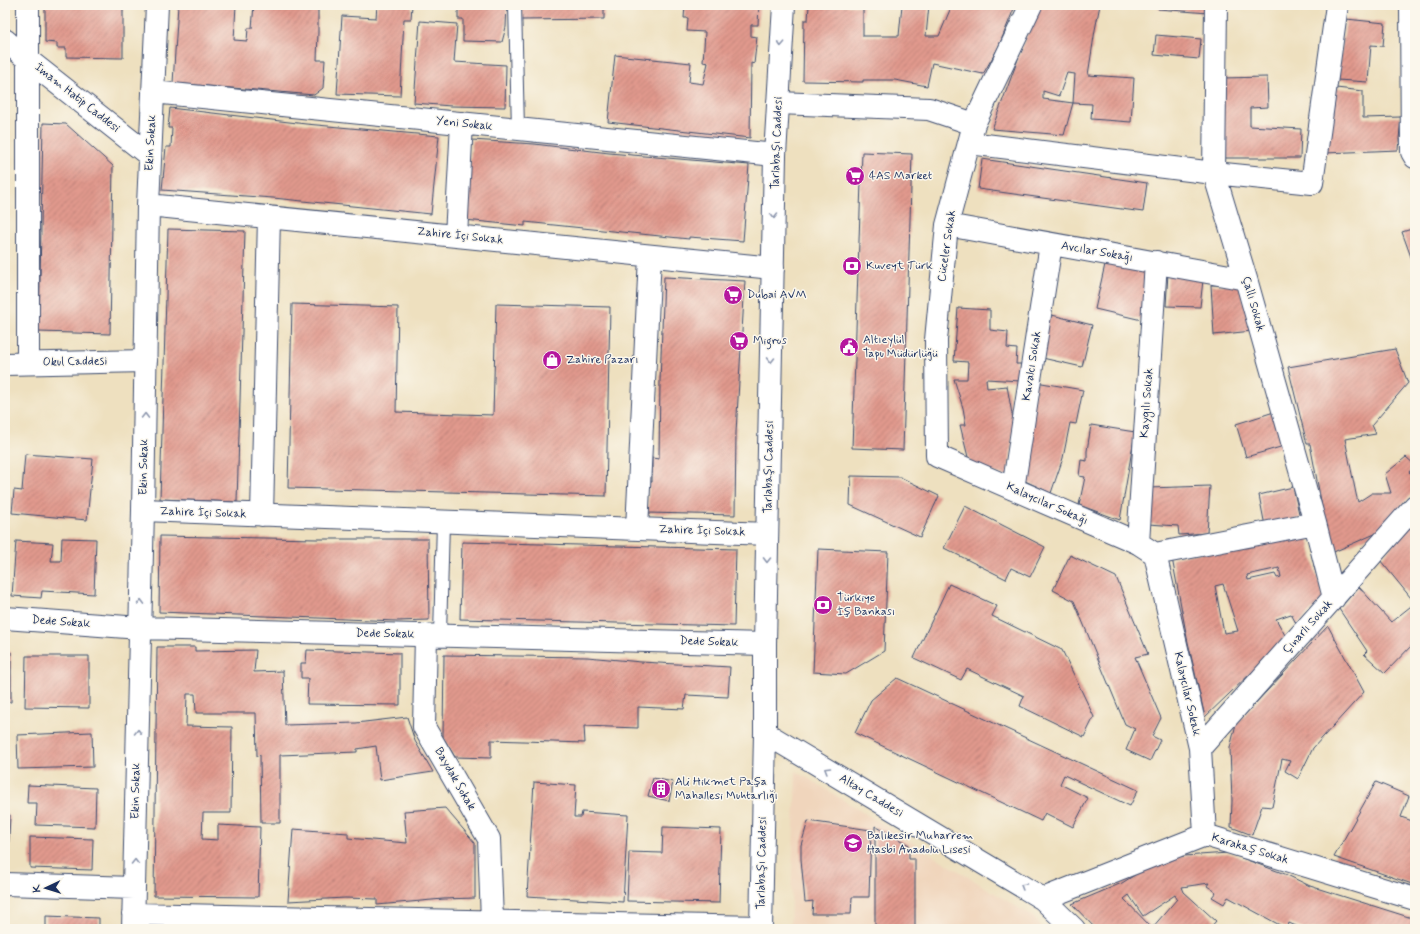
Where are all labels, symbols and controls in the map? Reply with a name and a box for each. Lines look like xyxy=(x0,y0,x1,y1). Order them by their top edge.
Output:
one-way arrow xyxy=(777,41,786,47)
street label: İmam Hatip Caddesi xyxy=(31,60,123,137)
street label: Tarlabaşı Caddesi xyxy=(767,96,787,190)
street label: Yeni Sokak xyxy=(435,113,493,135)
street label: Ekin Sokak xyxy=(142,114,160,172)
supermarket icon: 4AS Market xyxy=(844,165,866,187)
place label: 4AS Market xyxy=(869,168,933,184)
street label: Cüceler Sokak xyxy=(934,209,960,283)
one-way arrow xyxy=(770,213,778,219)
street label: Zahire İçi Sokak xyxy=(416,224,504,249)
street label: Avcılar Sokağı xyxy=(1060,238,1134,266)
bank icon: Kuveyt Türk xyxy=(841,255,863,277)
place label: Kuveyt Türk xyxy=(866,258,933,274)
street label: Çallı Sokak xyxy=(1237,274,1269,334)
supermarket icon: Dubai AVM xyxy=(722,284,744,306)
place label: Dubai AVM xyxy=(747,287,807,303)
supermarket icon: Migros xyxy=(728,330,750,352)
street label: Kavalcı Sokak xyxy=(1019,330,1045,402)
place label: Altıeylül Tapu Müdürlüğü xyxy=(863,332,938,362)
place label: Migros xyxy=(753,333,787,350)
public building icon: Altıeylül Tapu Müdürlüğü xyxy=(838,336,860,358)
shop icon: Zahire Pazarı xyxy=(541,349,563,371)
place label: Zahire Pazarı xyxy=(566,352,638,368)
street label: Okul Caddesi xyxy=(43,353,107,371)
one-way arrow xyxy=(767,357,775,363)
street label: Kaygılı Sokak xyxy=(1137,367,1157,439)
one-way arrow xyxy=(141,413,149,419)
street label: Tarlabaşı Caddesi xyxy=(760,420,778,513)
street label: Ekin Sokak xyxy=(136,438,152,495)
street label: Kalaycılar Sokağı xyxy=(1004,479,1090,529)
street label: Zahire İçi Sokak xyxy=(159,503,247,523)
street label: Zahire İçi Sokak xyxy=(658,521,746,541)
one-way arrow xyxy=(762,557,771,563)
place label: Türkiye İş Bankası xyxy=(837,590,895,620)
bank icon: Türkiye İş Bankası xyxy=(812,594,834,616)
street label: Çınarlı Sokak xyxy=(1279,596,1337,657)
one-way arrow xyxy=(137,599,145,605)
street label: Dede Sokak xyxy=(31,612,91,632)
street label: Dede Sokak xyxy=(355,625,415,643)
street label: Dede Sokak xyxy=(679,633,739,651)
street label: Kalaycılar Sokak xyxy=(1170,650,1205,738)
one-way arrow xyxy=(134,729,142,735)
street label: Baydak Sokak xyxy=(431,745,479,813)
street label: Ekin Sokak xyxy=(128,762,144,819)
one-way arrow xyxy=(824,767,831,774)
street label: Altay Caddesi xyxy=(836,771,906,821)
place label: Ali Hikmet Paşa Mahallesi Muhtarlığı xyxy=(675,774,778,804)
building icon: Ali Hikmet Paşa Mahallesi Muhtarlığı xyxy=(650,778,672,800)
street label: Tarlabaşı Caddesi xyxy=(753,816,771,909)
place label: Balıkesir Muharrem Hasbi Anadolu Lisesi xyxy=(867,828,973,858)
street label: Karakaş Sokak xyxy=(1210,830,1290,868)
school or university icon: Balıkesir Muharrem Hasbi Anadolu Lisesi xyxy=(842,832,864,854)
one-way arrow xyxy=(130,859,139,865)
north arrow xyxy=(26,868,66,908)
text: K xyxy=(30,884,44,893)
one-way arrow xyxy=(1020,884,1027,891)

